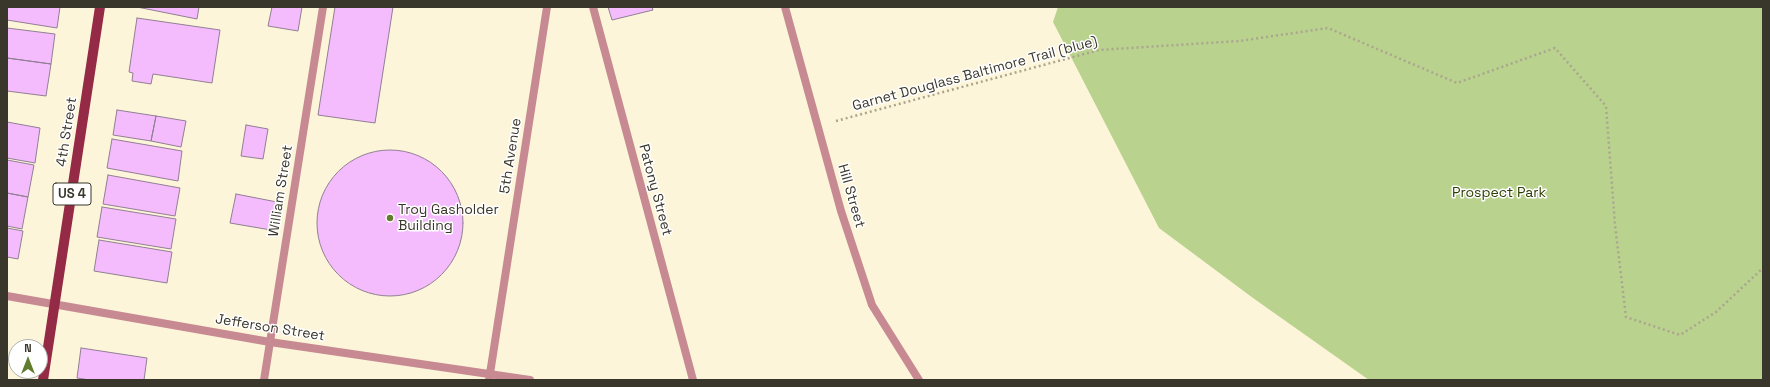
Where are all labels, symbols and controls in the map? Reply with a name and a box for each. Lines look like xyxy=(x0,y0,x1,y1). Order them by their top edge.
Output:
street label: Garnet Douglass Baltimore Trail (blue) xyxy=(851,33,1099,115)
street label: 4th Street xyxy=(53,96,81,168)
street label: 5th Avenue xyxy=(497,117,525,195)
street label: Patony Street xyxy=(635,142,675,238)
street label: William Street xyxy=(265,144,297,238)
street label: Hill Street xyxy=(834,162,868,230)
road number: US 4 xyxy=(53,183,91,205)
park label: Prospect Park xyxy=(1452,185,1546,201)
place label: Troy Gasholder Building xyxy=(398,202,499,234)
marker: Troy Gasholder Building xyxy=(385,213,395,223)
street label: Jefferson Street xyxy=(214,311,326,345)
north arrow xyxy=(8,339,48,379)
text: N xyxy=(24,341,32,355)

